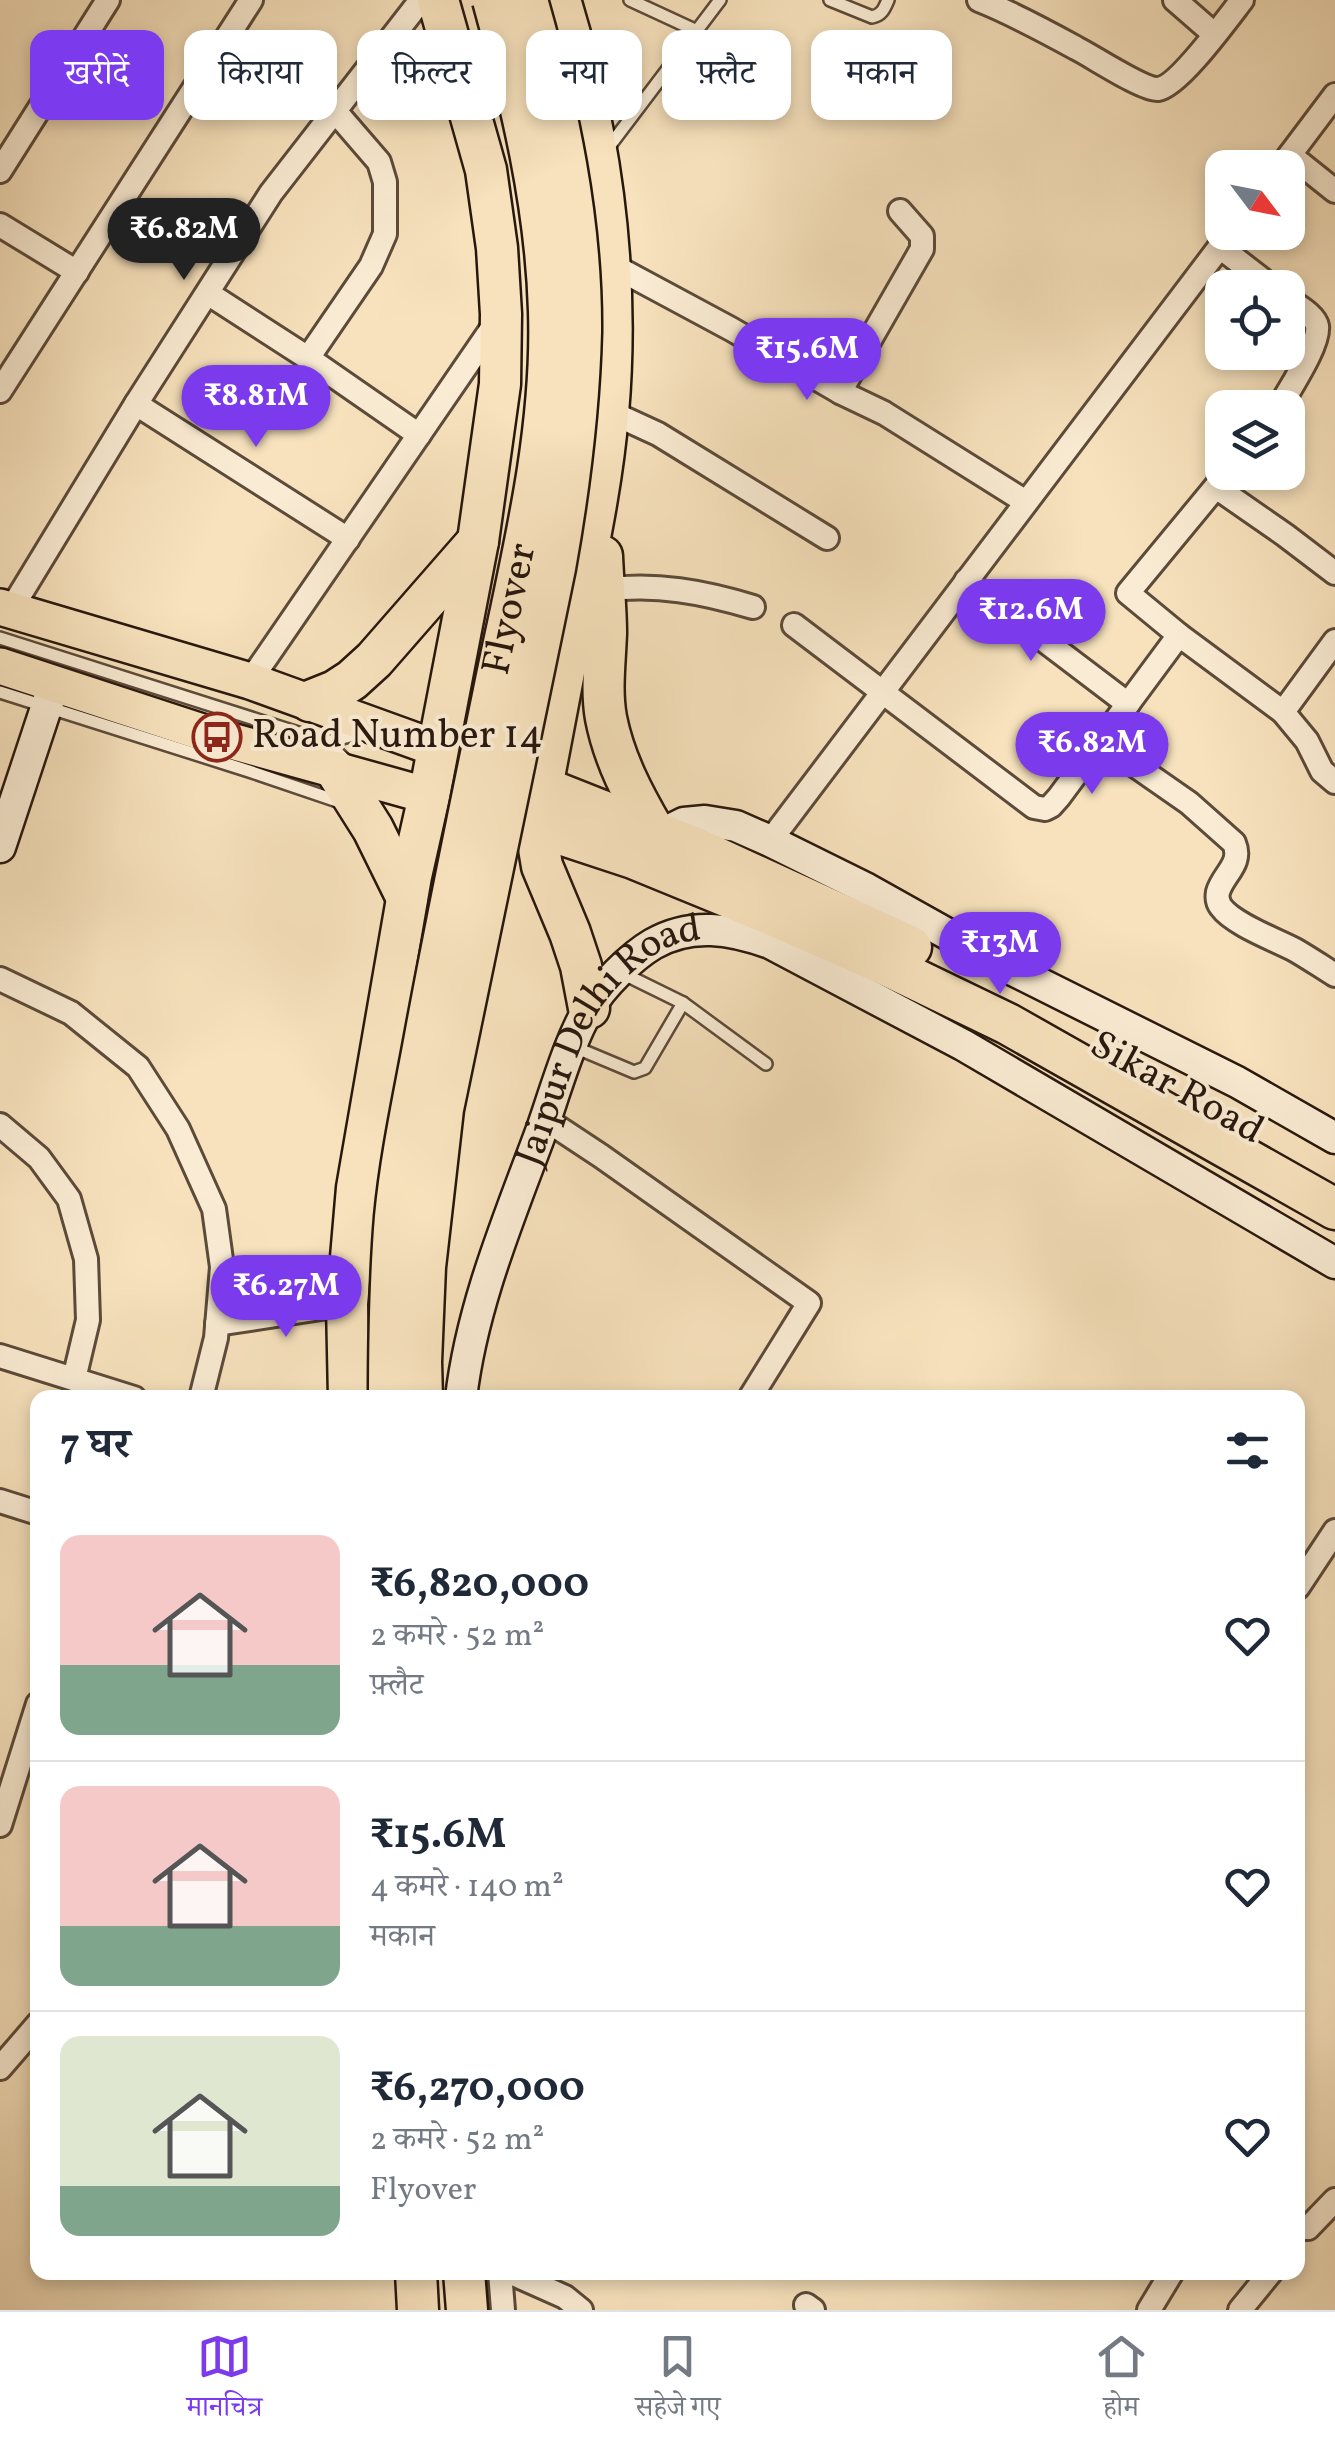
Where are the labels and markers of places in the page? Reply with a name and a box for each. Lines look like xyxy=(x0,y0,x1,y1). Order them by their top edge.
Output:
pin: ₹6.82M xyxy=(103,198,265,283)
pin: ₹15.6M xyxy=(726,318,888,403)
pin: ₹8.81M xyxy=(175,365,337,450)
pin: ₹12.6M xyxy=(950,579,1112,664)
place label: Road Number 14 xyxy=(252,709,543,765)
bus stop icon: Road Number 14 xyxy=(191,711,243,763)
pin: ₹6.82M xyxy=(1011,712,1173,797)
pin: ₹13M xyxy=(941,912,1059,997)
pin: ₹6.27M xyxy=(205,1255,367,1340)

